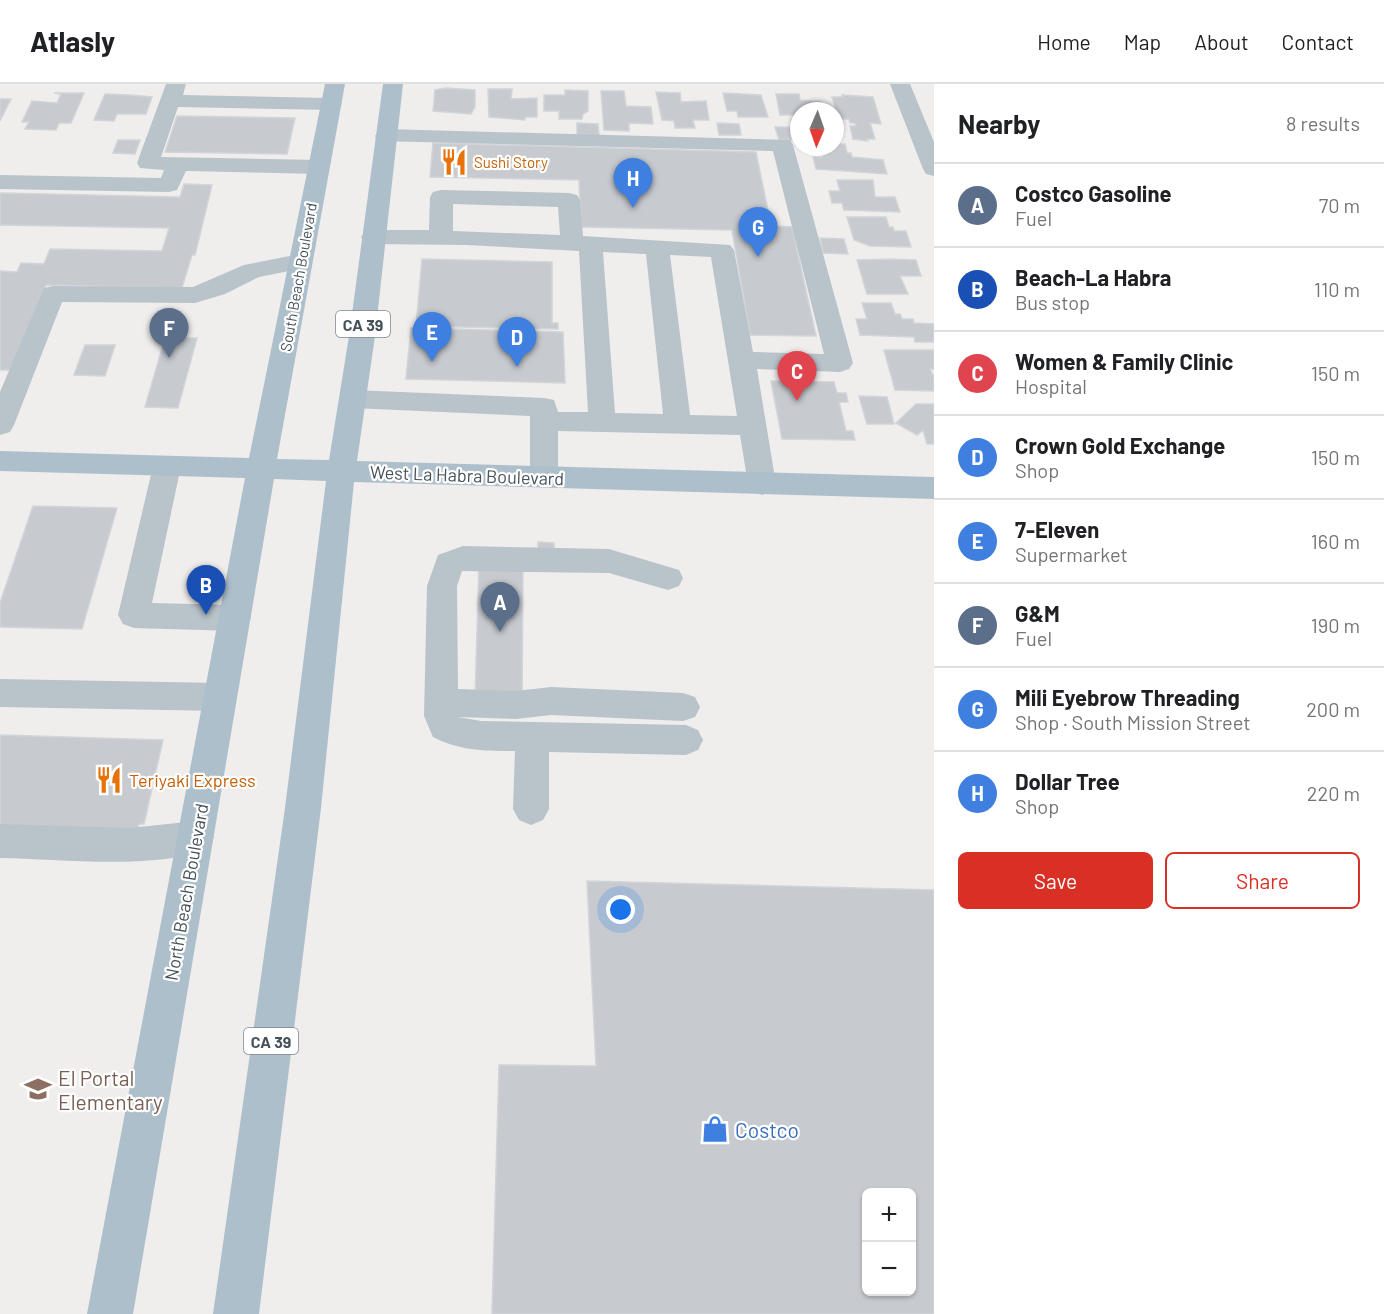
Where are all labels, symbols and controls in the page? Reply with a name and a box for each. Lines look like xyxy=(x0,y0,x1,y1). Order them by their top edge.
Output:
text: Atlasly xyxy=(30,24,115,58)
text: Home xyxy=(1037,29,1091,54)
text: Map xyxy=(1124,29,1161,54)
text: About xyxy=(1194,29,1249,54)
text: Contact xyxy=(1282,29,1354,54)
north arrow xyxy=(790,102,844,156)
text: Nearby xyxy=(958,108,1040,139)
text: 8 results xyxy=(1286,111,1360,135)
restaurant icon: Sushi Story xyxy=(439,147,469,177)
place label: Sushi Story xyxy=(474,153,548,171)
pin: H xyxy=(614,158,652,208)
text: Costco Gasoline xyxy=(1015,180,1171,206)
text: A xyxy=(971,193,984,217)
text: 70 m xyxy=(1319,193,1360,217)
street label: South Beach Boulevard xyxy=(276,201,320,353)
text: Fuel xyxy=(1015,206,1052,230)
pin: G xyxy=(738,208,777,257)
text: Beach-La Habra xyxy=(1015,264,1171,290)
text: B xyxy=(971,277,984,301)
text: 110 m xyxy=(1314,277,1360,301)
text: Bus stop xyxy=(1015,290,1090,314)
pin: F xyxy=(150,308,188,358)
road number: CA 39 xyxy=(336,311,390,337)
pin: E xyxy=(412,312,452,362)
pin: D xyxy=(498,318,536,367)
text: Women & Family Clinic xyxy=(1015,348,1233,374)
pin: C xyxy=(778,352,816,401)
text: C xyxy=(971,361,984,385)
text: 150 m xyxy=(1311,361,1360,385)
text: Hospital xyxy=(1015,374,1087,398)
text: Crown Gold Exchange xyxy=(1015,432,1225,458)
text: D xyxy=(971,445,984,469)
text: 150 m xyxy=(1311,445,1360,469)
text: Shop xyxy=(1015,458,1059,482)
street label: West La Habra Boulevard xyxy=(369,461,565,489)
text: 7-Eleven xyxy=(1015,516,1099,542)
text: E xyxy=(972,529,983,553)
text: 160 m xyxy=(1311,529,1360,553)
text: Supermarket xyxy=(1015,542,1128,566)
pin: B xyxy=(186,566,226,615)
pin: A xyxy=(480,582,520,632)
text: G&M xyxy=(1015,600,1060,626)
text: F xyxy=(972,613,983,637)
text: 190 m xyxy=(1311,613,1360,637)
text: Fuel xyxy=(1015,626,1052,650)
text: Mili Eyebrow Threading xyxy=(1015,684,1240,710)
text: G xyxy=(971,697,984,721)
text: 200 m xyxy=(1306,697,1360,721)
text: Shop · South Mission Street xyxy=(1015,710,1251,734)
restaurant icon: Teriyaki Express xyxy=(94,765,124,795)
text: Dollar Tree xyxy=(1015,768,1120,794)
place label: Teriyaki Express xyxy=(129,769,256,791)
text: H xyxy=(971,781,984,805)
text: 220 m xyxy=(1307,781,1360,805)
text: Shop xyxy=(1015,794,1059,818)
street label: North Beach Boulevard xyxy=(160,802,212,982)
button: Save xyxy=(958,852,1153,909)
button: Share xyxy=(1165,852,1360,909)
your location xyxy=(606,895,635,924)
road number: CA 39 xyxy=(244,1028,298,1054)
place label: El Portal Elementary xyxy=(58,1065,163,1114)
school or university icon: El Portal Elementary xyxy=(23,1074,53,1104)
shop icon: Costco xyxy=(700,1114,730,1144)
place label: Costco xyxy=(735,1117,799,1142)
map controls xyxy=(862,1188,916,1296)
button: + xyxy=(862,1188,916,1242)
button: − xyxy=(862,1242,916,1296)

